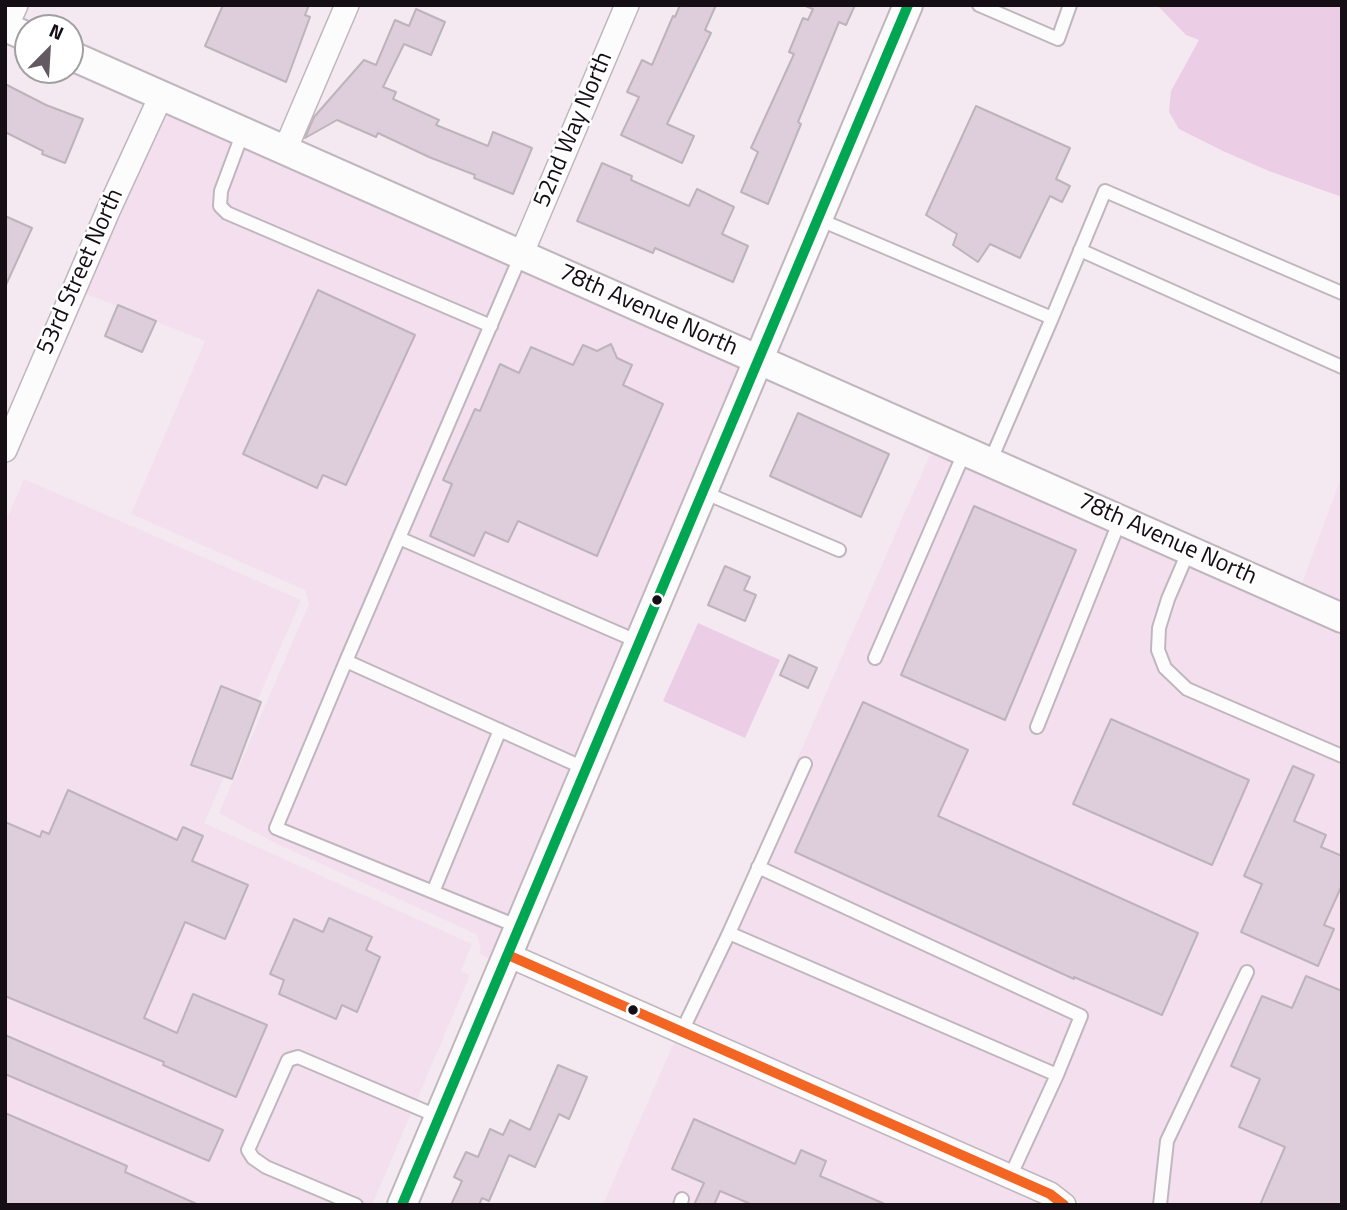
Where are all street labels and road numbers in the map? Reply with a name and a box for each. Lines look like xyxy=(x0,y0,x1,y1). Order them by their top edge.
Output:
street label: 52nd Way North xyxy=(528,48,620,212)
street label: 53rd Street North xyxy=(32,185,130,359)
street label: 78th Avenue North xyxy=(554,259,742,363)
street label: 78th Avenue North xyxy=(1073,488,1261,592)

